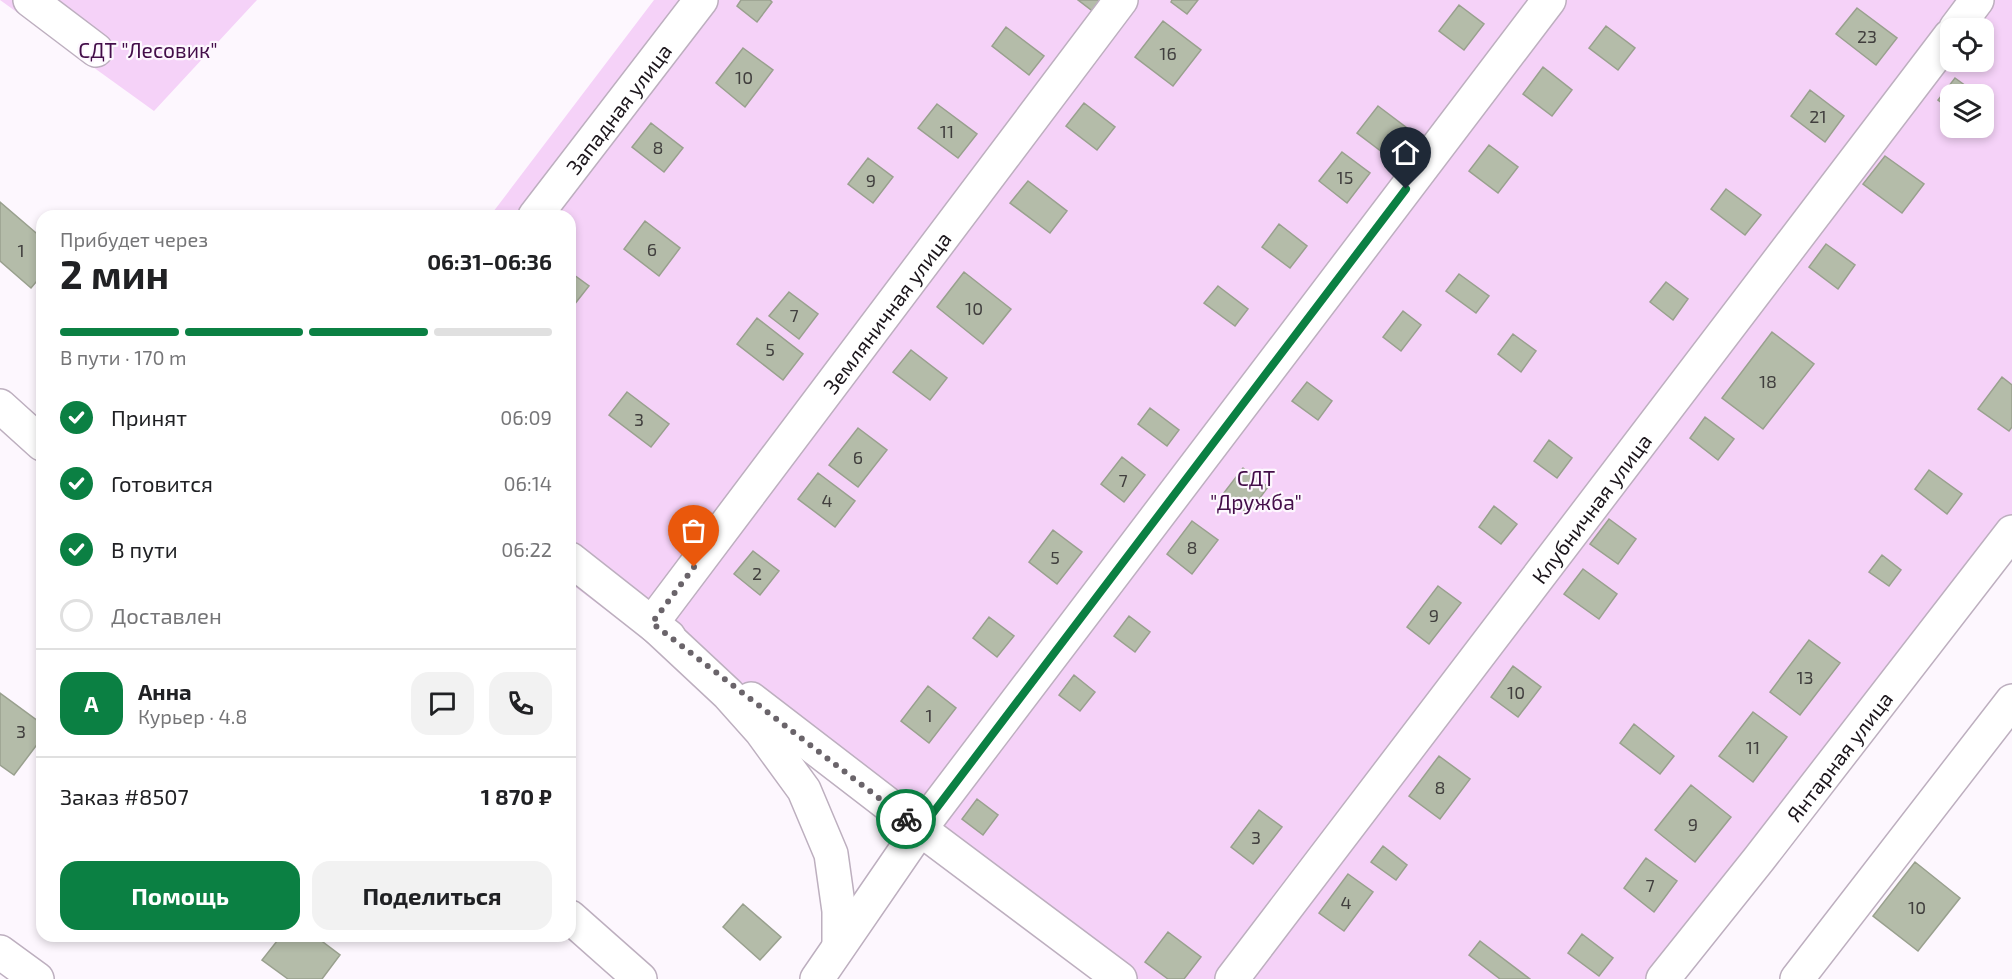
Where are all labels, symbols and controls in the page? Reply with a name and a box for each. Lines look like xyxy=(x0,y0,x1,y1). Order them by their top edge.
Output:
map controls xyxy=(1940,18,1994,138)
button: locate xyxy=(1940,18,1994,72)
house number: 23 xyxy=(1857,25,1877,47)
park label: СДТ "Лесовик" xyxy=(78,37,218,62)
street label: Западная улица xyxy=(560,38,676,178)
house number: 16 xyxy=(1159,42,1177,64)
house number: 10 xyxy=(735,66,753,88)
button: layers xyxy=(1940,84,1994,138)
house number: 21 xyxy=(1809,105,1827,127)
house number: 11 xyxy=(940,120,954,142)
pin xyxy=(1380,127,1431,189)
house number: 8 xyxy=(653,136,663,158)
icon: home xyxy=(1389,136,1422,169)
house number: 15 xyxy=(1337,166,1353,188)
house number: 9 xyxy=(866,169,876,191)
street label: Земляничная улица xyxy=(817,226,955,398)
text: Прибудет через xyxy=(60,227,208,251)
house number: 6 xyxy=(647,238,657,260)
house number: 1 xyxy=(17,239,25,261)
text: 06:31–06:36 xyxy=(427,248,552,274)
text: 2 мин xyxy=(60,250,169,297)
house number: 10 xyxy=(965,297,983,319)
house number: 7 xyxy=(789,304,799,326)
house number: 5 xyxy=(765,338,775,360)
text: В пути · 170 m xyxy=(60,345,186,369)
house number: 18 xyxy=(1759,370,1777,392)
icon: check xyxy=(60,401,93,434)
text: Принят xyxy=(111,404,187,430)
text: 06:09 xyxy=(500,405,552,429)
house number: 3 xyxy=(634,408,644,430)
street label: Клубничная улица xyxy=(1526,428,1656,588)
house number: 6 xyxy=(853,446,863,468)
park label: СДТ "Дружба" xyxy=(1210,465,1302,515)
icon: check xyxy=(60,467,93,500)
house number: 7 xyxy=(1118,469,1128,491)
text: Готовится xyxy=(111,470,213,496)
text: 06:14 xyxy=(504,471,552,495)
house number: 4 xyxy=(821,489,833,511)
pin xyxy=(668,505,719,567)
icon: bag xyxy=(677,514,710,547)
icon: check xyxy=(60,533,93,566)
text: В пути xyxy=(111,536,178,562)
house number: 8 xyxy=(1187,536,1197,558)
text: 06:22 xyxy=(501,537,552,561)
house number: 5 xyxy=(1050,546,1060,568)
house number: 2 xyxy=(752,562,762,584)
text: Доставлен xyxy=(111,602,222,628)
house number: 9 xyxy=(1429,604,1439,626)
house number: 13 xyxy=(1796,666,1814,688)
button: chat xyxy=(411,672,474,735)
button: phone xyxy=(489,672,552,735)
text: Анна xyxy=(138,678,192,704)
house number: 10 xyxy=(1507,681,1525,703)
street label: Янтарная улица xyxy=(1781,686,1897,826)
text: А xyxy=(84,690,99,716)
text: Курьер · 4.8 xyxy=(138,704,247,728)
house number: 1 xyxy=(925,704,933,726)
house number: 3 xyxy=(16,720,26,742)
house number: 11 xyxy=(1746,736,1760,758)
house number: 8 xyxy=(1435,776,1445,798)
text: Заказ #8507 xyxy=(60,783,189,809)
text: 1 870 ₽ xyxy=(481,783,552,809)
courier xyxy=(876,789,936,849)
icon: bike xyxy=(890,803,923,836)
house number: 9 xyxy=(1688,813,1698,835)
house number: 3 xyxy=(1251,826,1261,848)
button: Помощь xyxy=(60,861,300,930)
button: Поделиться xyxy=(312,861,552,930)
house number: 7 xyxy=(1645,874,1655,896)
house number: 4 xyxy=(1340,891,1352,913)
house number: 10 xyxy=(1908,896,1926,918)

